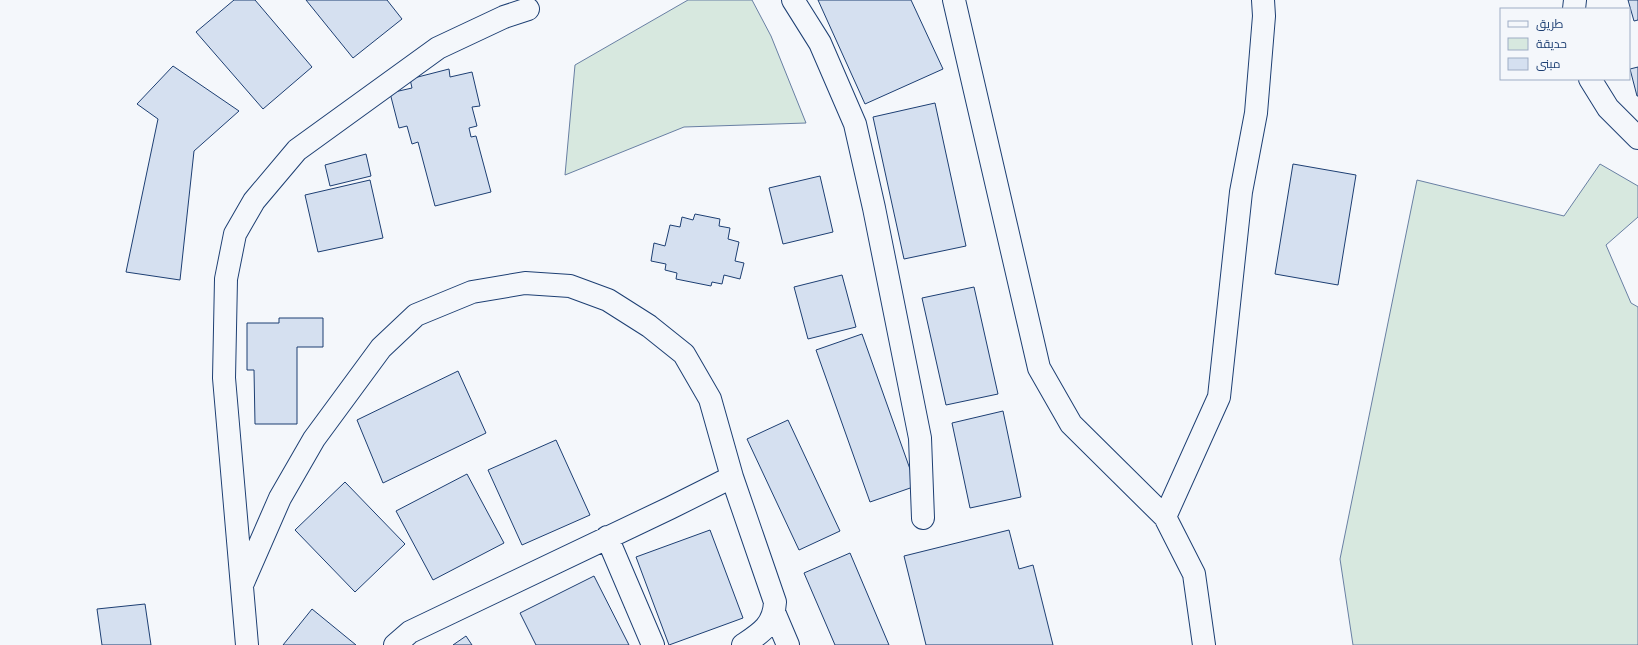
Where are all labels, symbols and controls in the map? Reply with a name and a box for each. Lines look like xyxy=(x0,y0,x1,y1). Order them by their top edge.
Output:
legend xyxy=(1500,8,1630,80)
text: طريق xyxy=(1536,17,1564,31)
text: حديقة xyxy=(1536,37,1567,51)
text: مبنى xyxy=(1536,57,1561,71)

